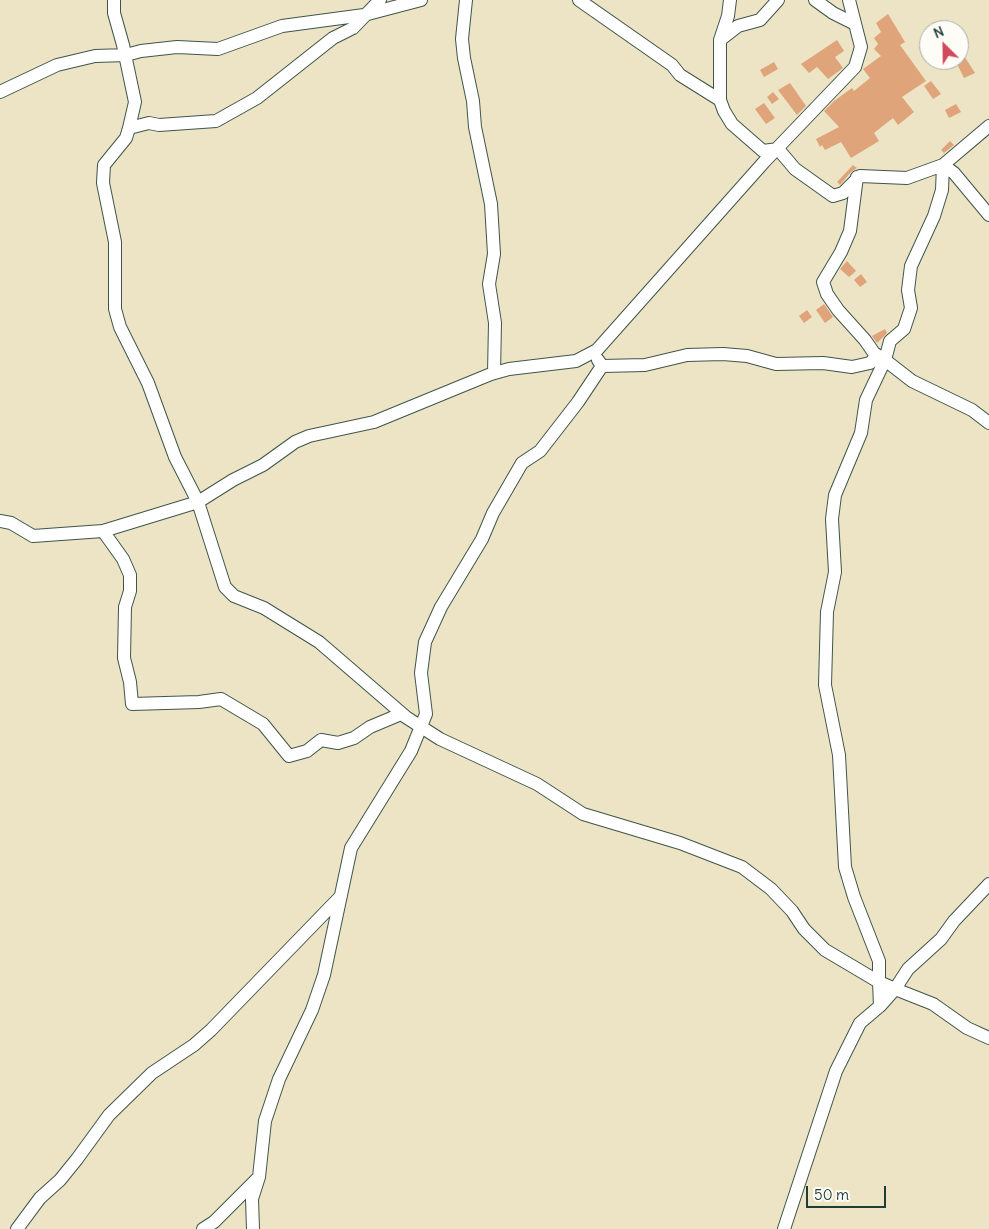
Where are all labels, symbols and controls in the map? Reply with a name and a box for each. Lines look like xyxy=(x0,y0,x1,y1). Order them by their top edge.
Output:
north arrow xyxy=(919,20,969,70)
text: N xyxy=(931,22,947,42)
scale bar xyxy=(809,1176,889,1208)
text: 50 m xyxy=(814,1185,849,1204)

